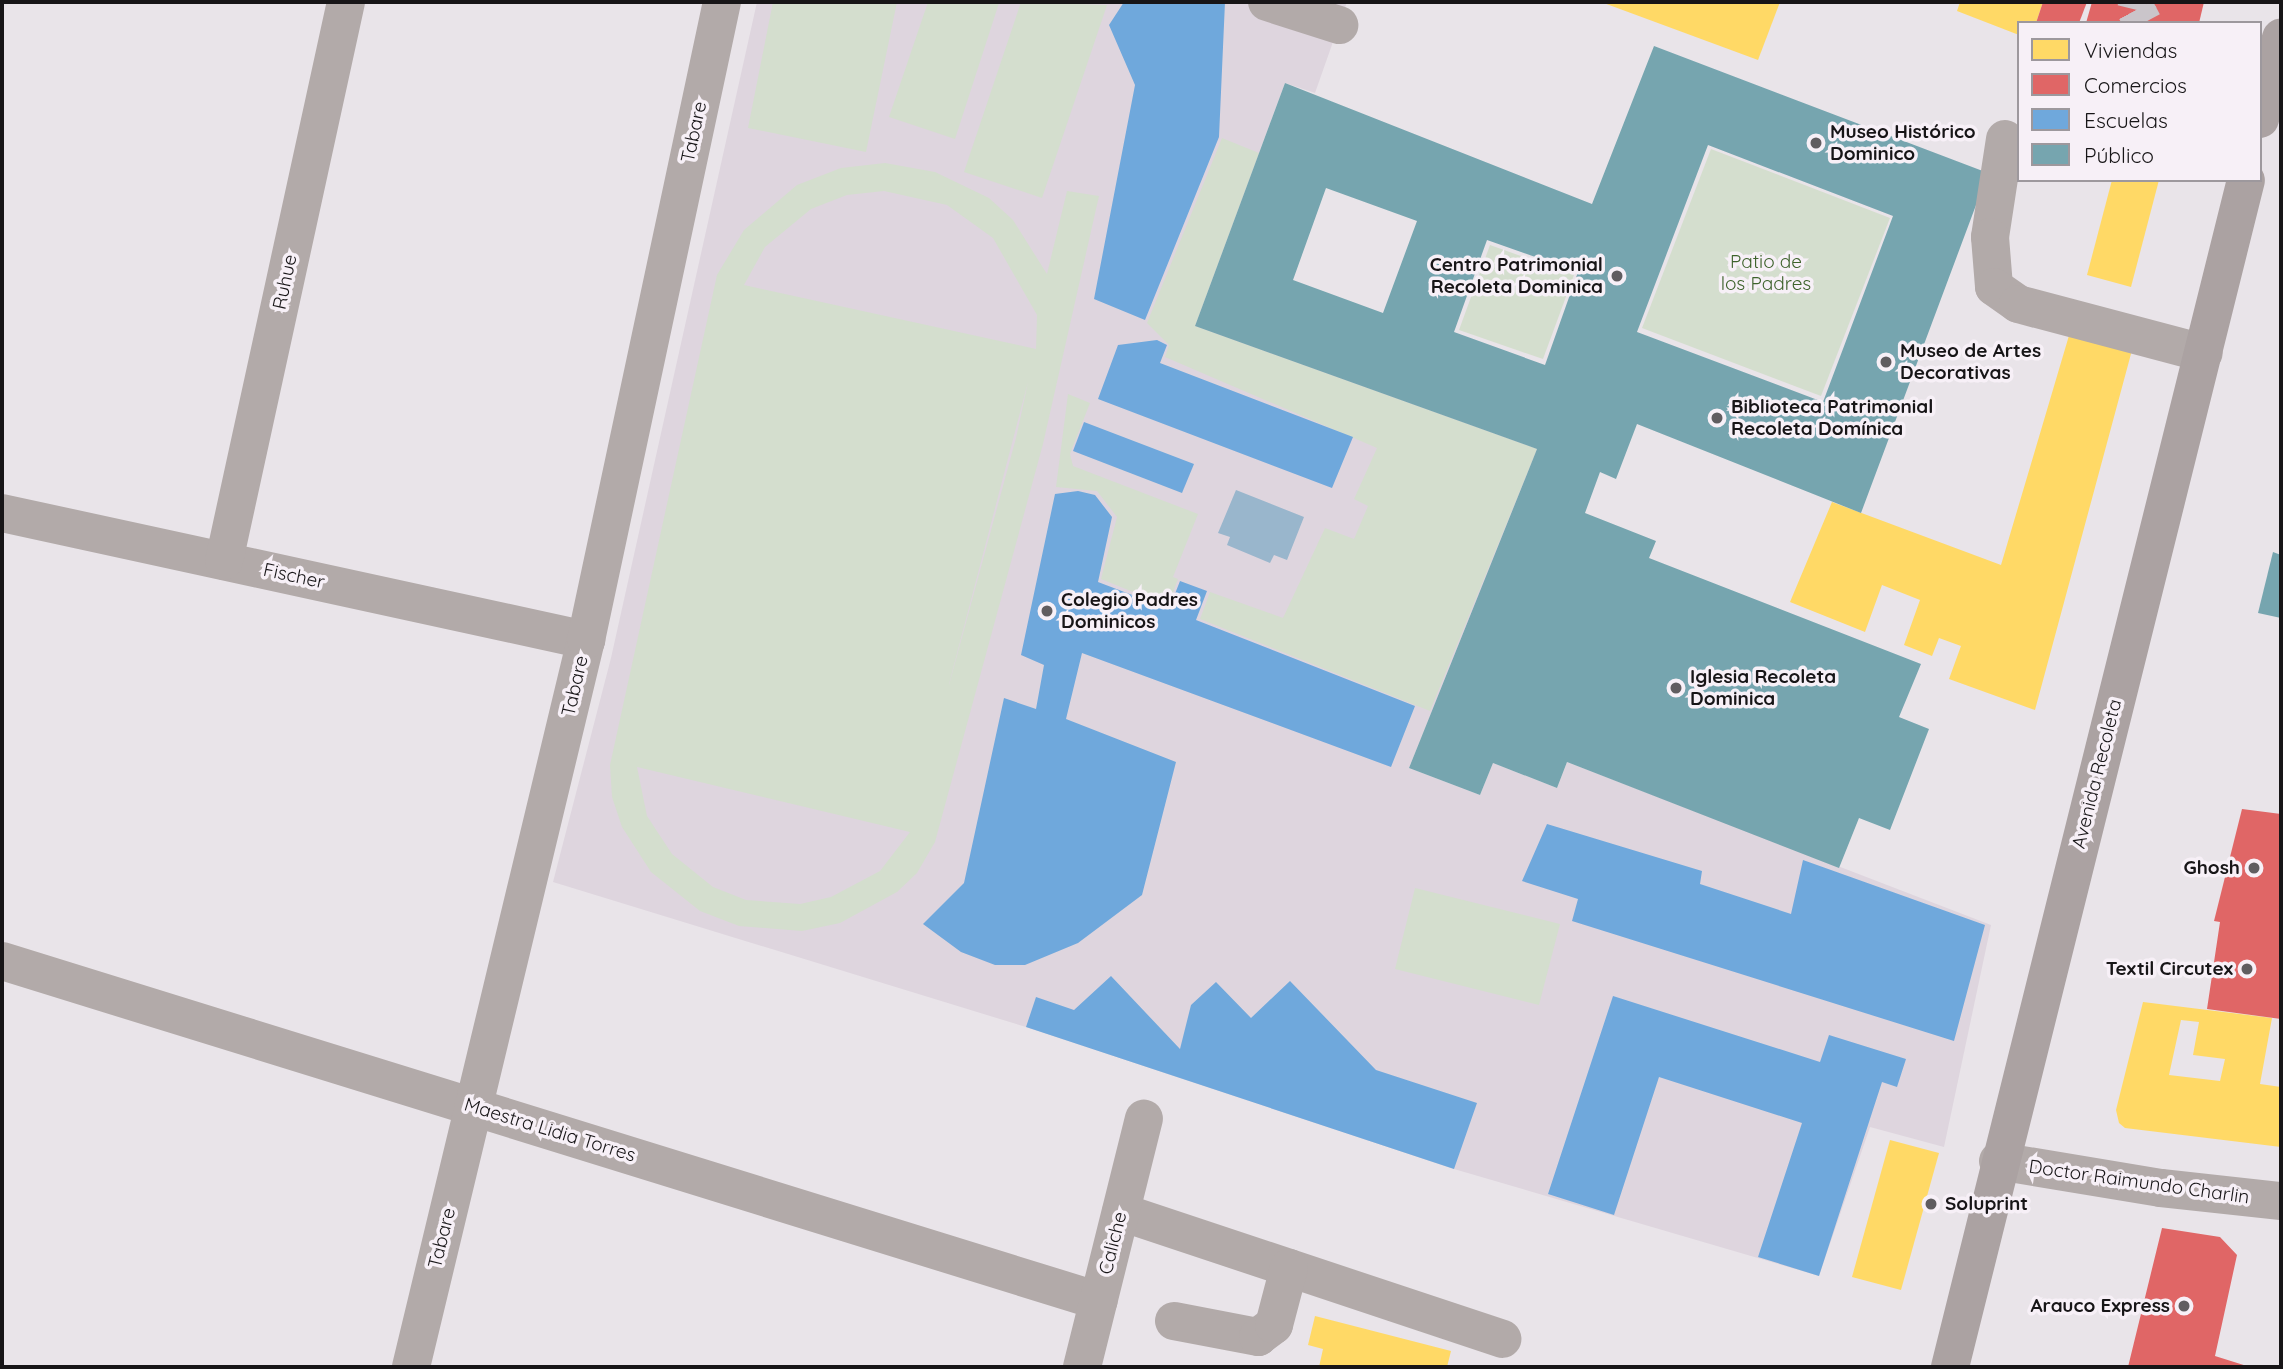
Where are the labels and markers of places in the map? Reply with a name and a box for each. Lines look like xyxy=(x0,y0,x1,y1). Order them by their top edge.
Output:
place label: Museo Histórico Dominico xyxy=(1830,121,1976,165)
marker: Museo Histórico Dominico xyxy=(1808,135,1824,151)
place label: Centro Patrimonial Recoleta Dominica xyxy=(1430,254,1603,298)
marker: Centro Patrimonial Recoleta Dominica xyxy=(1609,268,1625,284)
place label: Museo de Artes Decorativas xyxy=(1900,340,2041,384)
marker: Museo de Artes Decorativas xyxy=(1878,354,1894,370)
place label: Biblioteca Patrimonial Recoleta Domínica xyxy=(1731,396,1933,440)
marker: Biblioteca Patrimonial Recoleta Domínica xyxy=(1709,410,1725,426)
place label: Colegio Padres Dominicos xyxy=(1061,589,1198,633)
marker: Colegio Padres Dominicos xyxy=(1039,603,1055,619)
place label: Iglesia Recoleta Dominica xyxy=(1690,666,1836,710)
marker: Iglesia Recoleta Dominica xyxy=(1668,680,1684,696)
place label: Ghosh xyxy=(2183,857,2240,879)
marker: Ghosh xyxy=(2246,860,2262,876)
place label: Textil Circutex xyxy=(2106,958,2233,980)
marker: Textil Circutex xyxy=(2239,961,2255,977)
place label: Soluprint xyxy=(1945,1193,2028,1215)
marker: Soluprint xyxy=(1923,1196,1939,1212)
place label: Arauco Express xyxy=(2030,1295,2170,1317)
marker: Arauco Express xyxy=(2176,1298,2192,1314)

